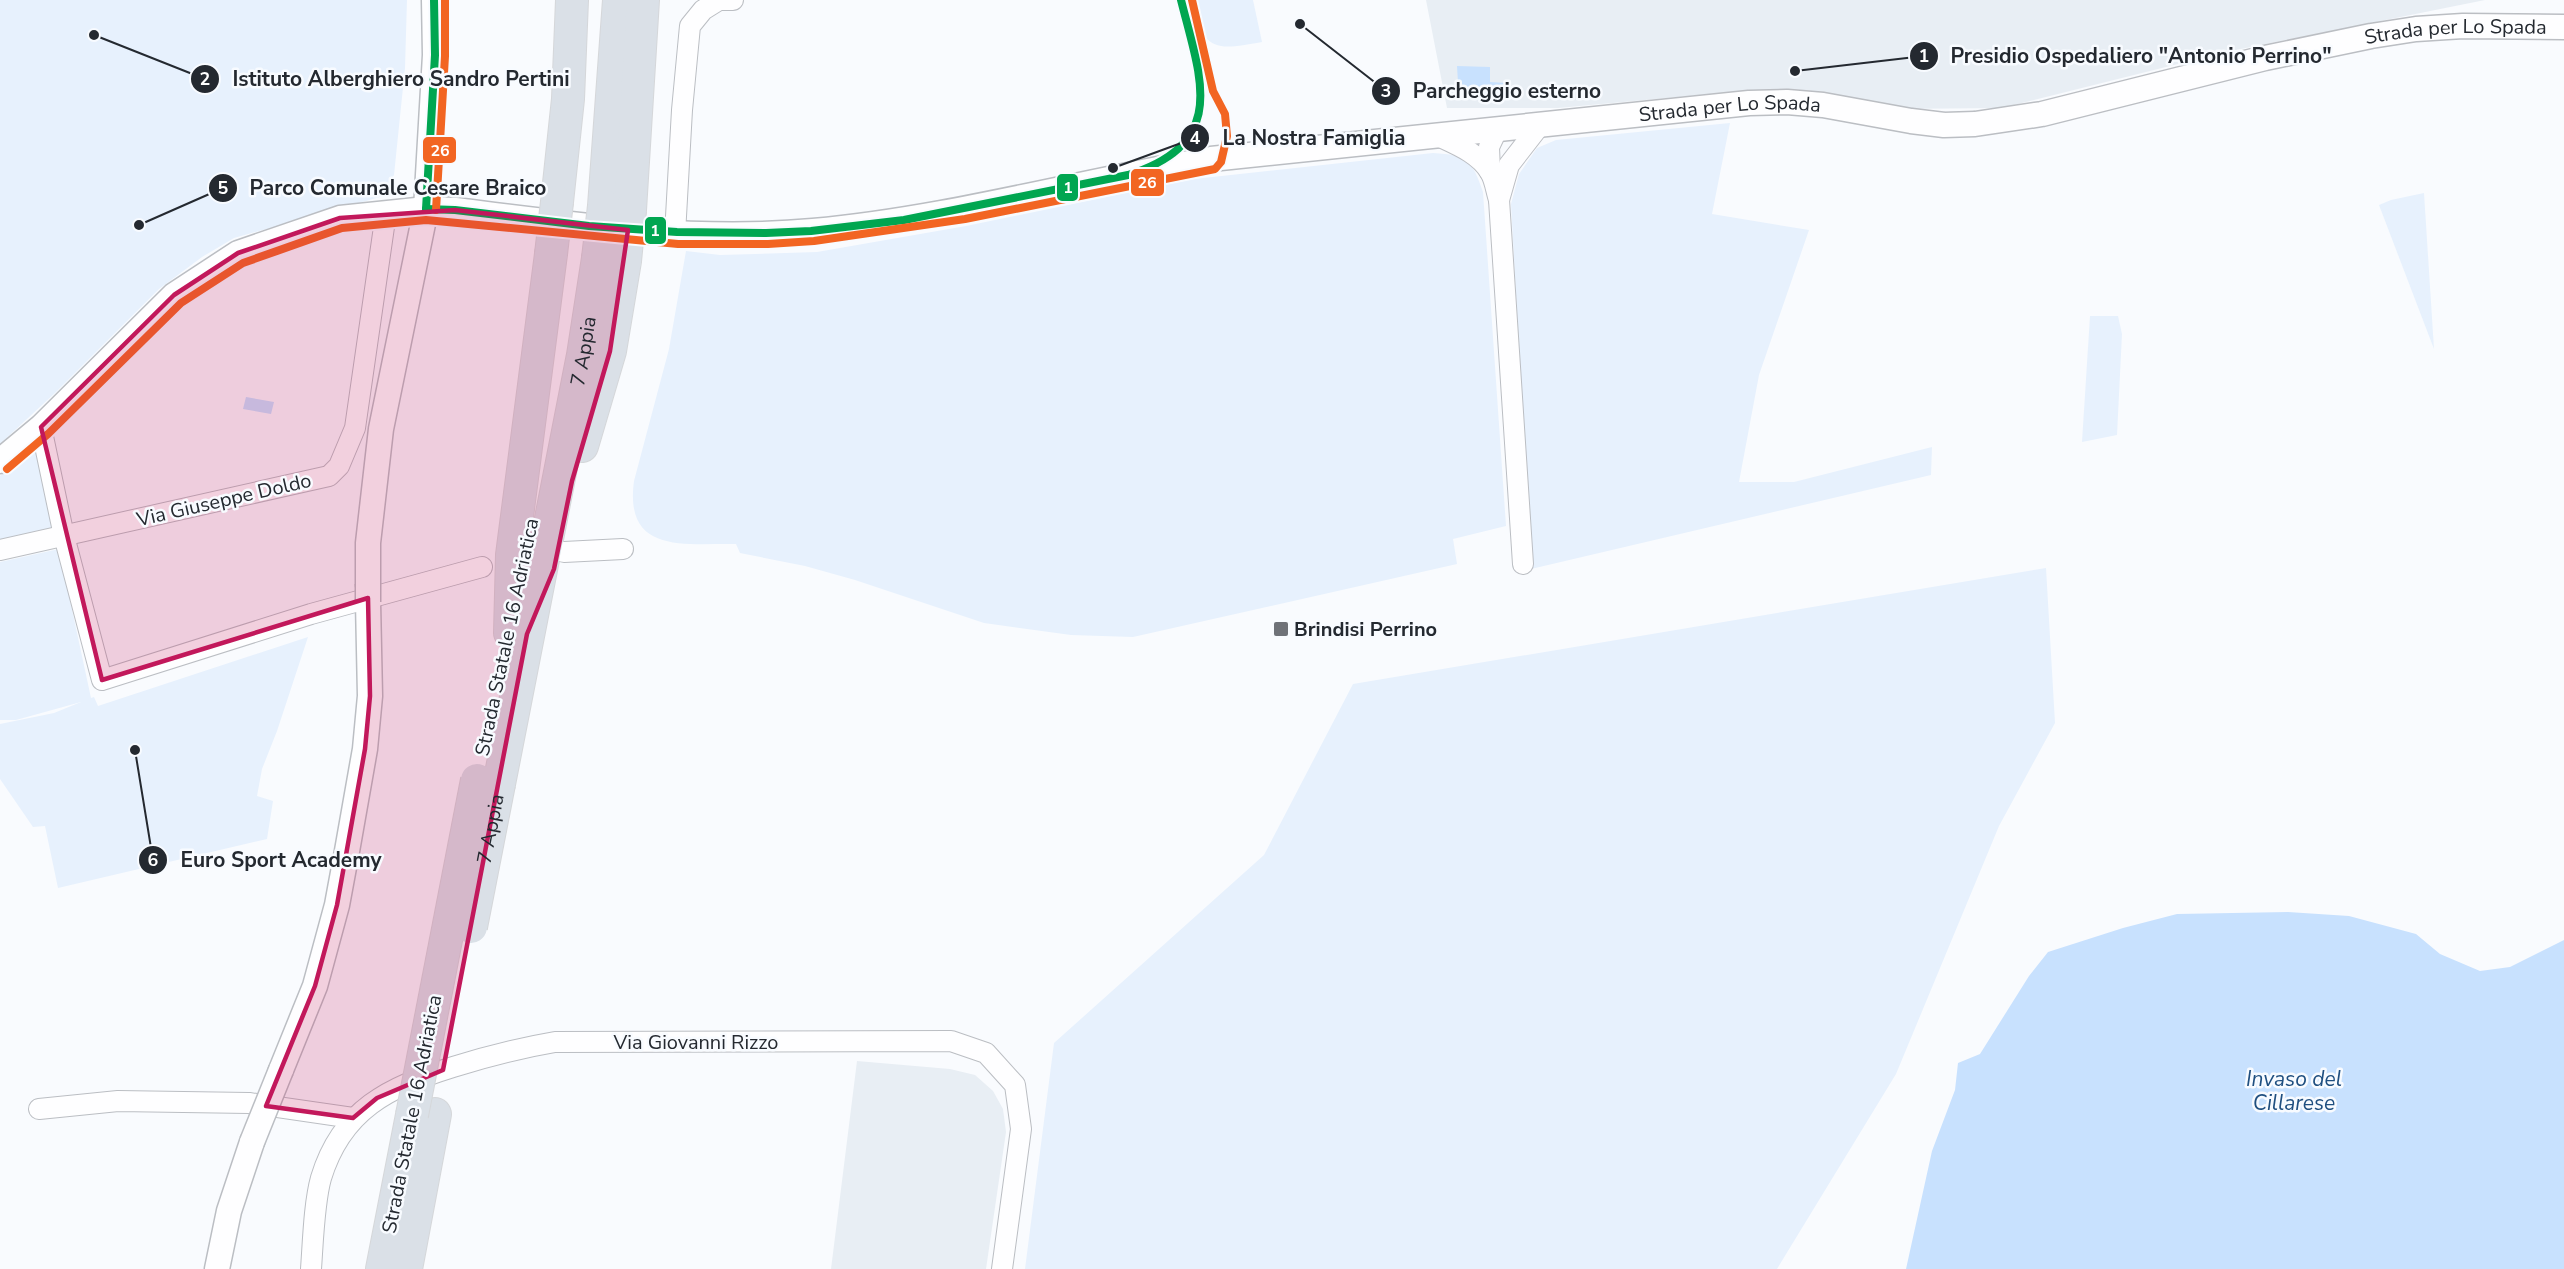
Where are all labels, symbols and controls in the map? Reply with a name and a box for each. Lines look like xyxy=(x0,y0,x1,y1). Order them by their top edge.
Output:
street label: Strada per Lo Spada xyxy=(2362,12,2547,51)
callout: Presidio Ospedaliero "Antonio Perrino" xyxy=(1909,36,2344,75)
text: Presidio Ospedaliero "Antonio Perrino" xyxy=(1950,42,2332,70)
text: 1 xyxy=(1919,44,1929,68)
callout: Istituto Alberghiero Sandro Pertini xyxy=(190,59,581,98)
text: Istituto Alberghiero Sandro Pertini xyxy=(232,65,570,93)
text: 2 xyxy=(200,67,210,91)
callout: Parcheggio esterno xyxy=(1371,72,1613,111)
text: Parcheggio esterno xyxy=(1413,77,1601,105)
text: 3 xyxy=(1381,79,1391,103)
street label: Strada per Lo Spada xyxy=(1637,88,1822,128)
callout: La Nostra Famiglia xyxy=(1180,119,1417,158)
text: La Nostra Famiglia xyxy=(1222,124,1406,152)
text: 4 xyxy=(1190,126,1201,150)
line badge: 26 xyxy=(422,136,457,164)
text: 26 xyxy=(430,140,450,162)
callout: Parco Comunale Cesare Braico xyxy=(208,168,559,207)
line badge: 26 xyxy=(1130,168,1165,197)
text: 26 xyxy=(1137,172,1157,194)
line badge: 1 xyxy=(1056,173,1079,202)
text: Parco Comunale Cesare Braico xyxy=(250,174,546,202)
text: 5 xyxy=(218,176,229,200)
text: 1 xyxy=(1063,177,1073,199)
line badge: 1 xyxy=(644,216,667,245)
text: 1 xyxy=(650,220,660,242)
street label: 7 Appia xyxy=(564,314,602,388)
street label: Via Giuseppe Doldo xyxy=(133,467,314,533)
street label: Strada Statale 16 Adriatica xyxy=(469,516,545,758)
place label: Brindisi Perrino xyxy=(1294,616,1437,643)
marker: Brindisi Perrino xyxy=(1272,620,1290,638)
street label: 7 Appia xyxy=(470,792,510,866)
callout: Euro Sport Academy xyxy=(138,840,393,879)
text: Euro Sport Academy xyxy=(180,846,383,874)
text: 6 xyxy=(148,848,159,872)
street label: Strada Statale 16 Adriatica xyxy=(376,992,448,1236)
street label: Via Giovanni Rizzo xyxy=(613,1029,778,1056)
water label: Invaso del Cillarese xyxy=(2246,1065,2342,1117)

